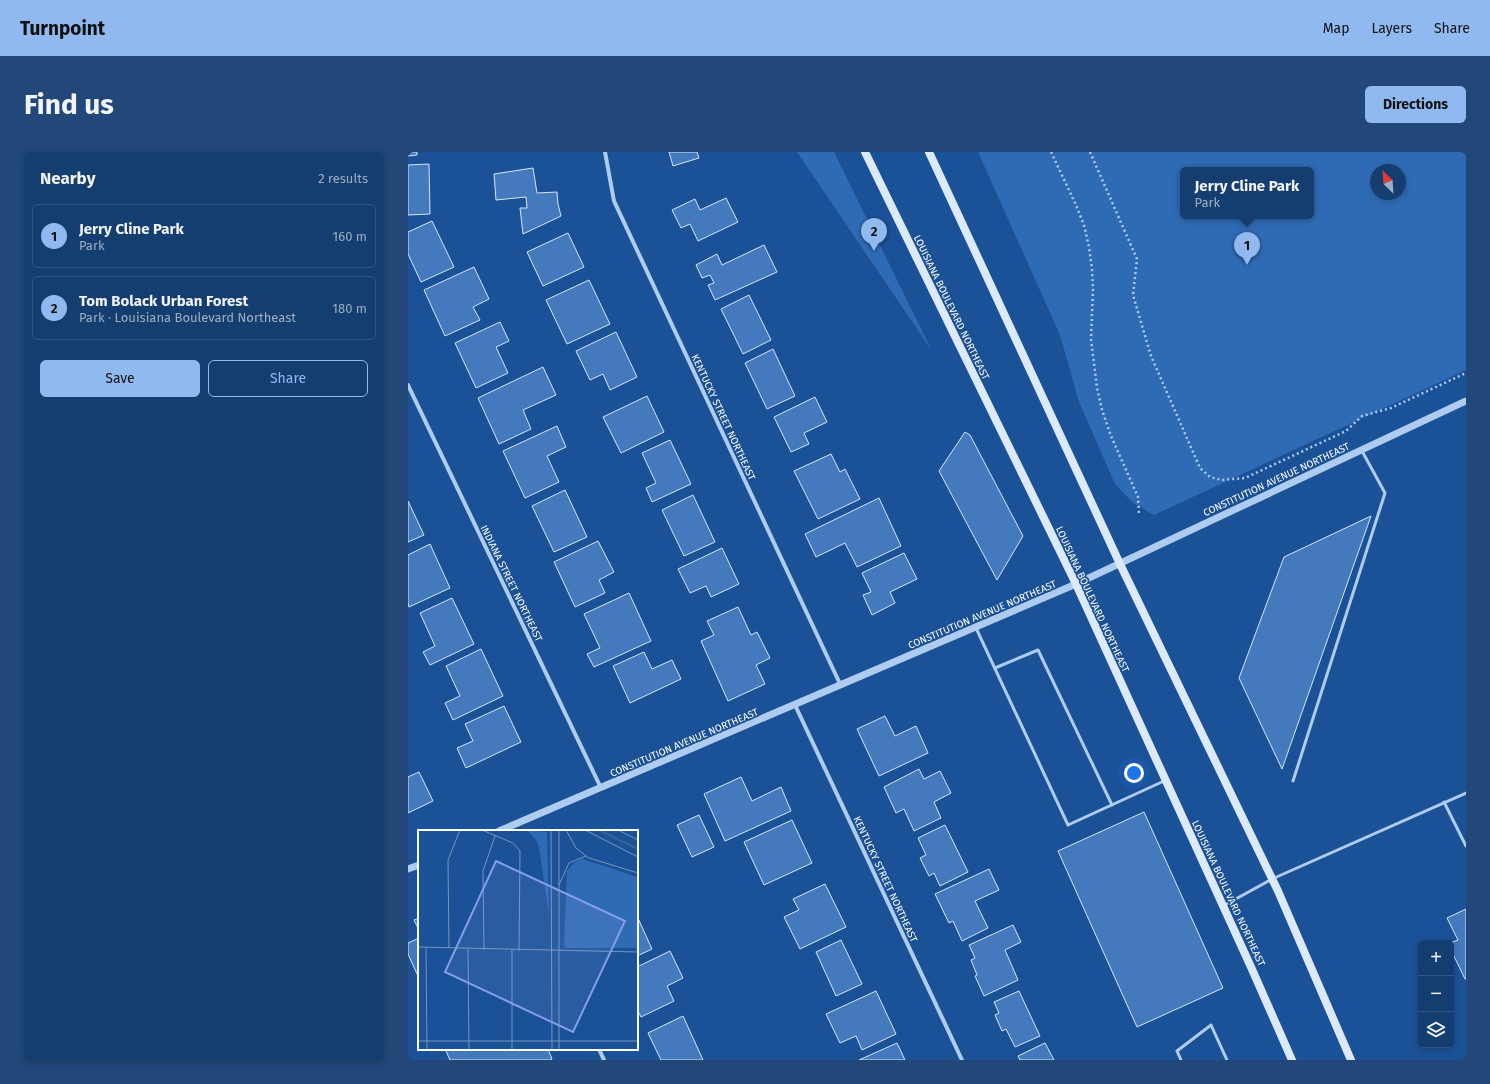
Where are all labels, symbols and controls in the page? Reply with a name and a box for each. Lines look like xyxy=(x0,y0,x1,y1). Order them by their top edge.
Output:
text: Turnpoint xyxy=(20,17,105,40)
text: Map xyxy=(1323,20,1349,37)
text: Layers xyxy=(1371,20,1412,37)
text: Share xyxy=(1434,20,1470,37)
button: Directions xyxy=(1365,86,1466,123)
text: Find us xyxy=(24,88,114,121)
north arrow xyxy=(1370,164,1406,200)
popup xyxy=(1180,167,1314,219)
text: Nearby xyxy=(40,168,95,189)
text: 2 results xyxy=(318,171,368,186)
text: Jerry Cline Park xyxy=(1195,177,1299,195)
text: Park xyxy=(1195,195,1220,210)
pin: 2 xyxy=(861,218,887,251)
text: Jerry Cline Park xyxy=(79,220,184,238)
text: 1 xyxy=(51,229,57,244)
text: 160 m xyxy=(333,229,367,244)
pin: 1 xyxy=(1234,232,1260,265)
street label: LOUISIANA BOULEVARD NORTHEAST xyxy=(911,233,992,383)
text: Park xyxy=(79,238,105,253)
text: Tom Bolack Urban Forest xyxy=(79,292,248,310)
text: 2 xyxy=(51,301,57,316)
text: 180 m xyxy=(332,301,367,316)
text: Park · Louisiana Boulevard Northeast xyxy=(79,310,296,325)
street label: KENTUCKY STREET NORTHEAST xyxy=(689,353,758,483)
button: Save xyxy=(40,360,200,397)
button: Share xyxy=(208,360,368,397)
street label: CONSTITUTION AVENUE NORTHEAST xyxy=(1201,440,1352,519)
street label: INDIANA STREET NORTHEAST xyxy=(478,523,545,644)
street label: LOUISIANA BOULEVARD NORTHEAST xyxy=(1053,525,1132,675)
street label: CONSTITUTION AVENUE NORTHEAST xyxy=(906,578,1059,652)
street label: CONSTITUTION AVENUE NORTHEAST xyxy=(608,706,761,780)
your location xyxy=(1124,763,1144,783)
street label: KENTUCKY STREET NORTHEAST xyxy=(851,815,920,945)
street label: LOUISIANA BOULEVARD NORTHEAST xyxy=(1189,819,1268,969)
inset map xyxy=(418,830,638,1050)
map controls xyxy=(1418,940,1454,1048)
button: + xyxy=(1418,940,1454,976)
button: − xyxy=(1418,976,1454,1012)
button: layers xyxy=(1418,1012,1454,1048)

